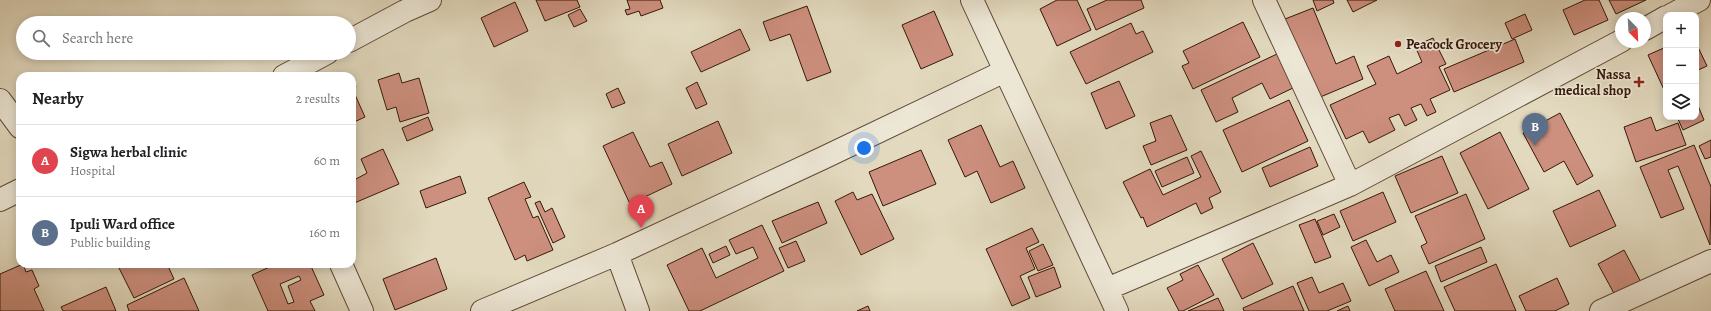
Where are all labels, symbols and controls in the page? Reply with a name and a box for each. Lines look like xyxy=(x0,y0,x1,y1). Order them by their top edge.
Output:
north arrow xyxy=(1615,12,1651,48)
map controls xyxy=(1663,12,1699,120)
button: + xyxy=(1663,12,1699,48)
search box xyxy=(16,16,356,60)
icon: search xyxy=(30,27,52,49)
text: Search here xyxy=(62,28,133,48)
place label: Peacock Grocery xyxy=(1406,35,1502,54)
marker: Peacock Grocery xyxy=(1393,39,1403,49)
button: − xyxy=(1663,48,1699,84)
place label: Nassa medical shop xyxy=(1554,65,1631,100)
marker: Nassa medical shop xyxy=(1634,77,1644,87)
button: layers xyxy=(1663,84,1699,120)
text: Nearby xyxy=(32,87,83,110)
text: 2 results xyxy=(296,90,340,107)
pin: B xyxy=(1522,113,1548,146)
your location xyxy=(854,138,874,158)
text: Sigwa herbal clinic xyxy=(70,142,187,162)
text: A xyxy=(41,152,49,169)
text: 60 m xyxy=(314,152,340,169)
text: Hospital xyxy=(70,162,115,179)
pin: A xyxy=(628,195,654,228)
text: Ipuli Ward office xyxy=(70,214,175,234)
text: B xyxy=(41,224,49,241)
text: 160 m xyxy=(309,224,340,241)
text: Public building xyxy=(70,234,150,251)

